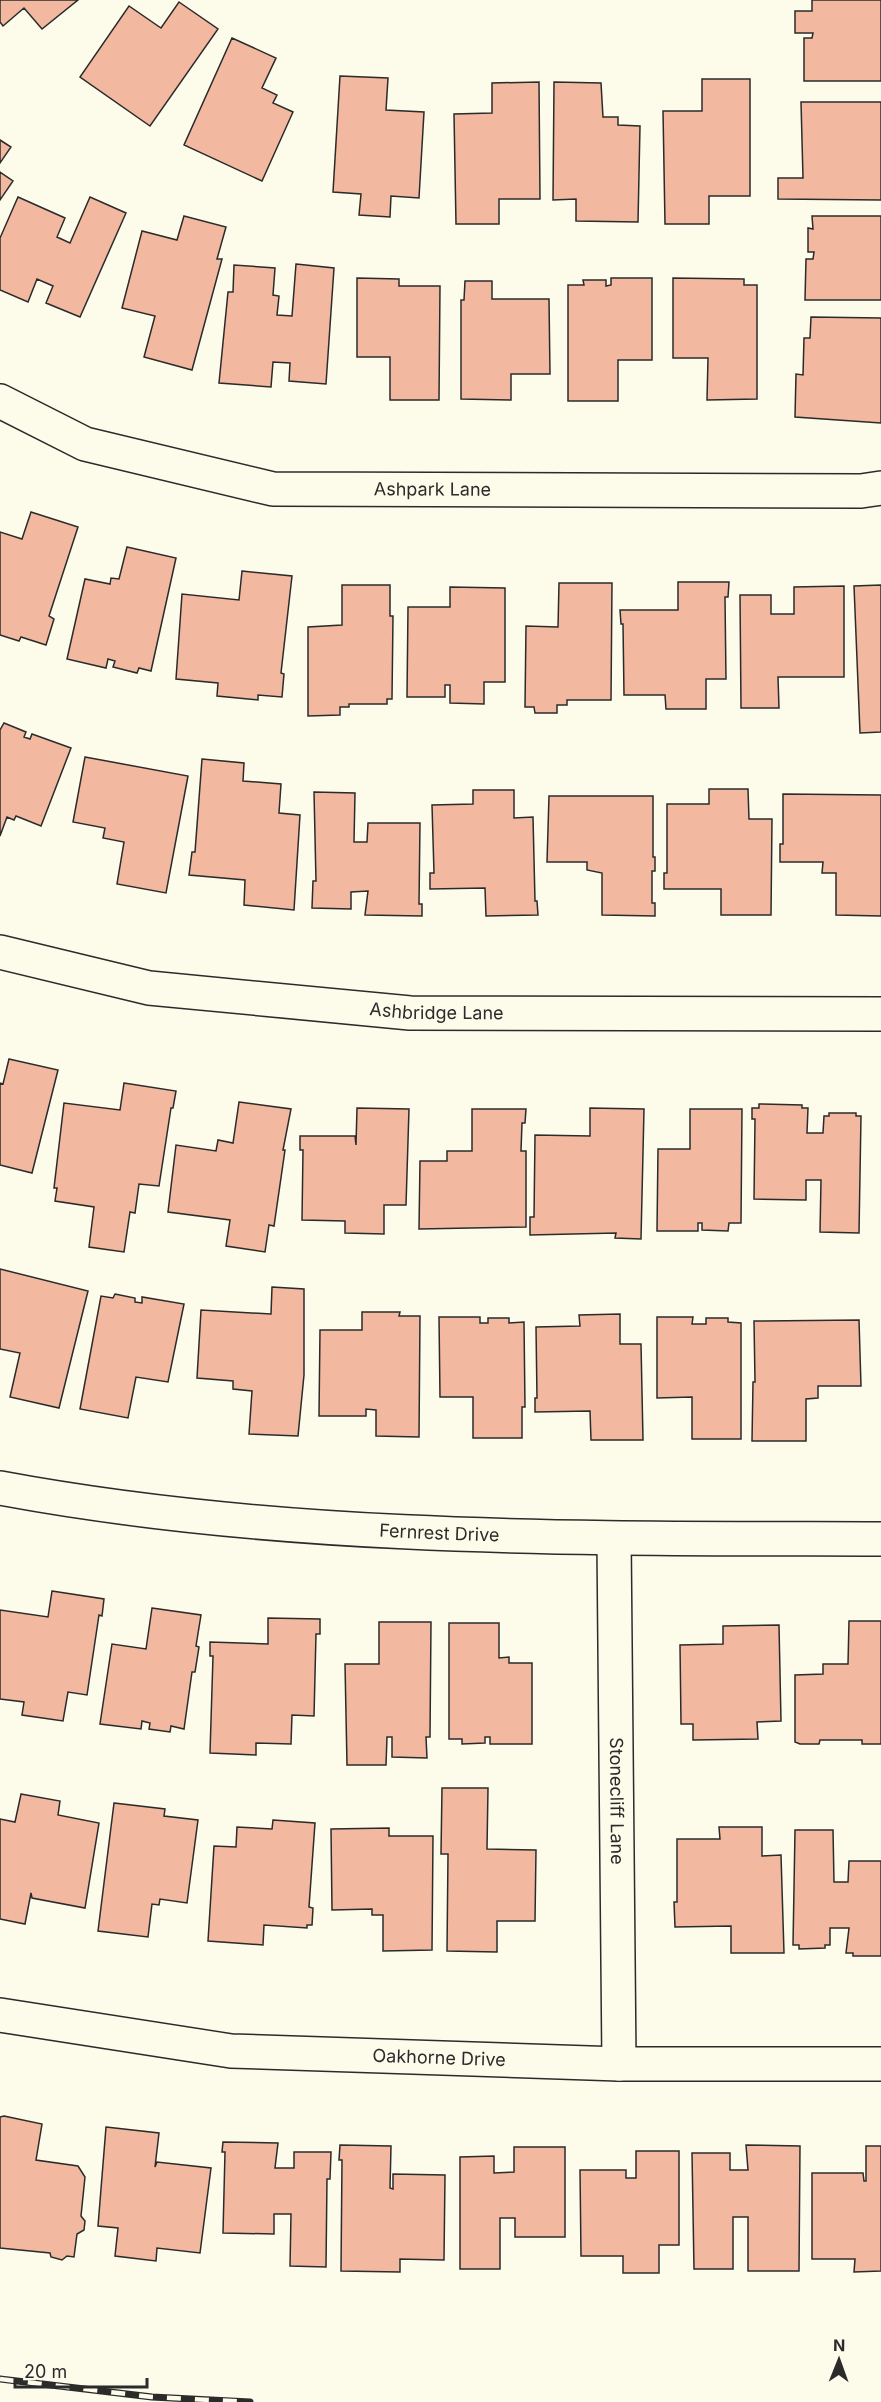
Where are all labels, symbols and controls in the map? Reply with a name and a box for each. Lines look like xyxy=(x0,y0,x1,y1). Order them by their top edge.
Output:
street label: Ashpark Lane xyxy=(374,478,491,500)
street label: Ashbridge Lane xyxy=(369,998,504,1023)
street label: Fernrest Drive xyxy=(379,1520,500,1545)
street label: Stonecliff Lane xyxy=(606,1737,628,1865)
street label: Oakhorne Drive xyxy=(372,2045,506,2070)
north arrow xyxy=(809,2330,869,2390)
text: N xyxy=(833,2335,846,2355)
scale bar xyxy=(15,2351,147,2389)
text: 20 m xyxy=(24,2361,67,2382)

